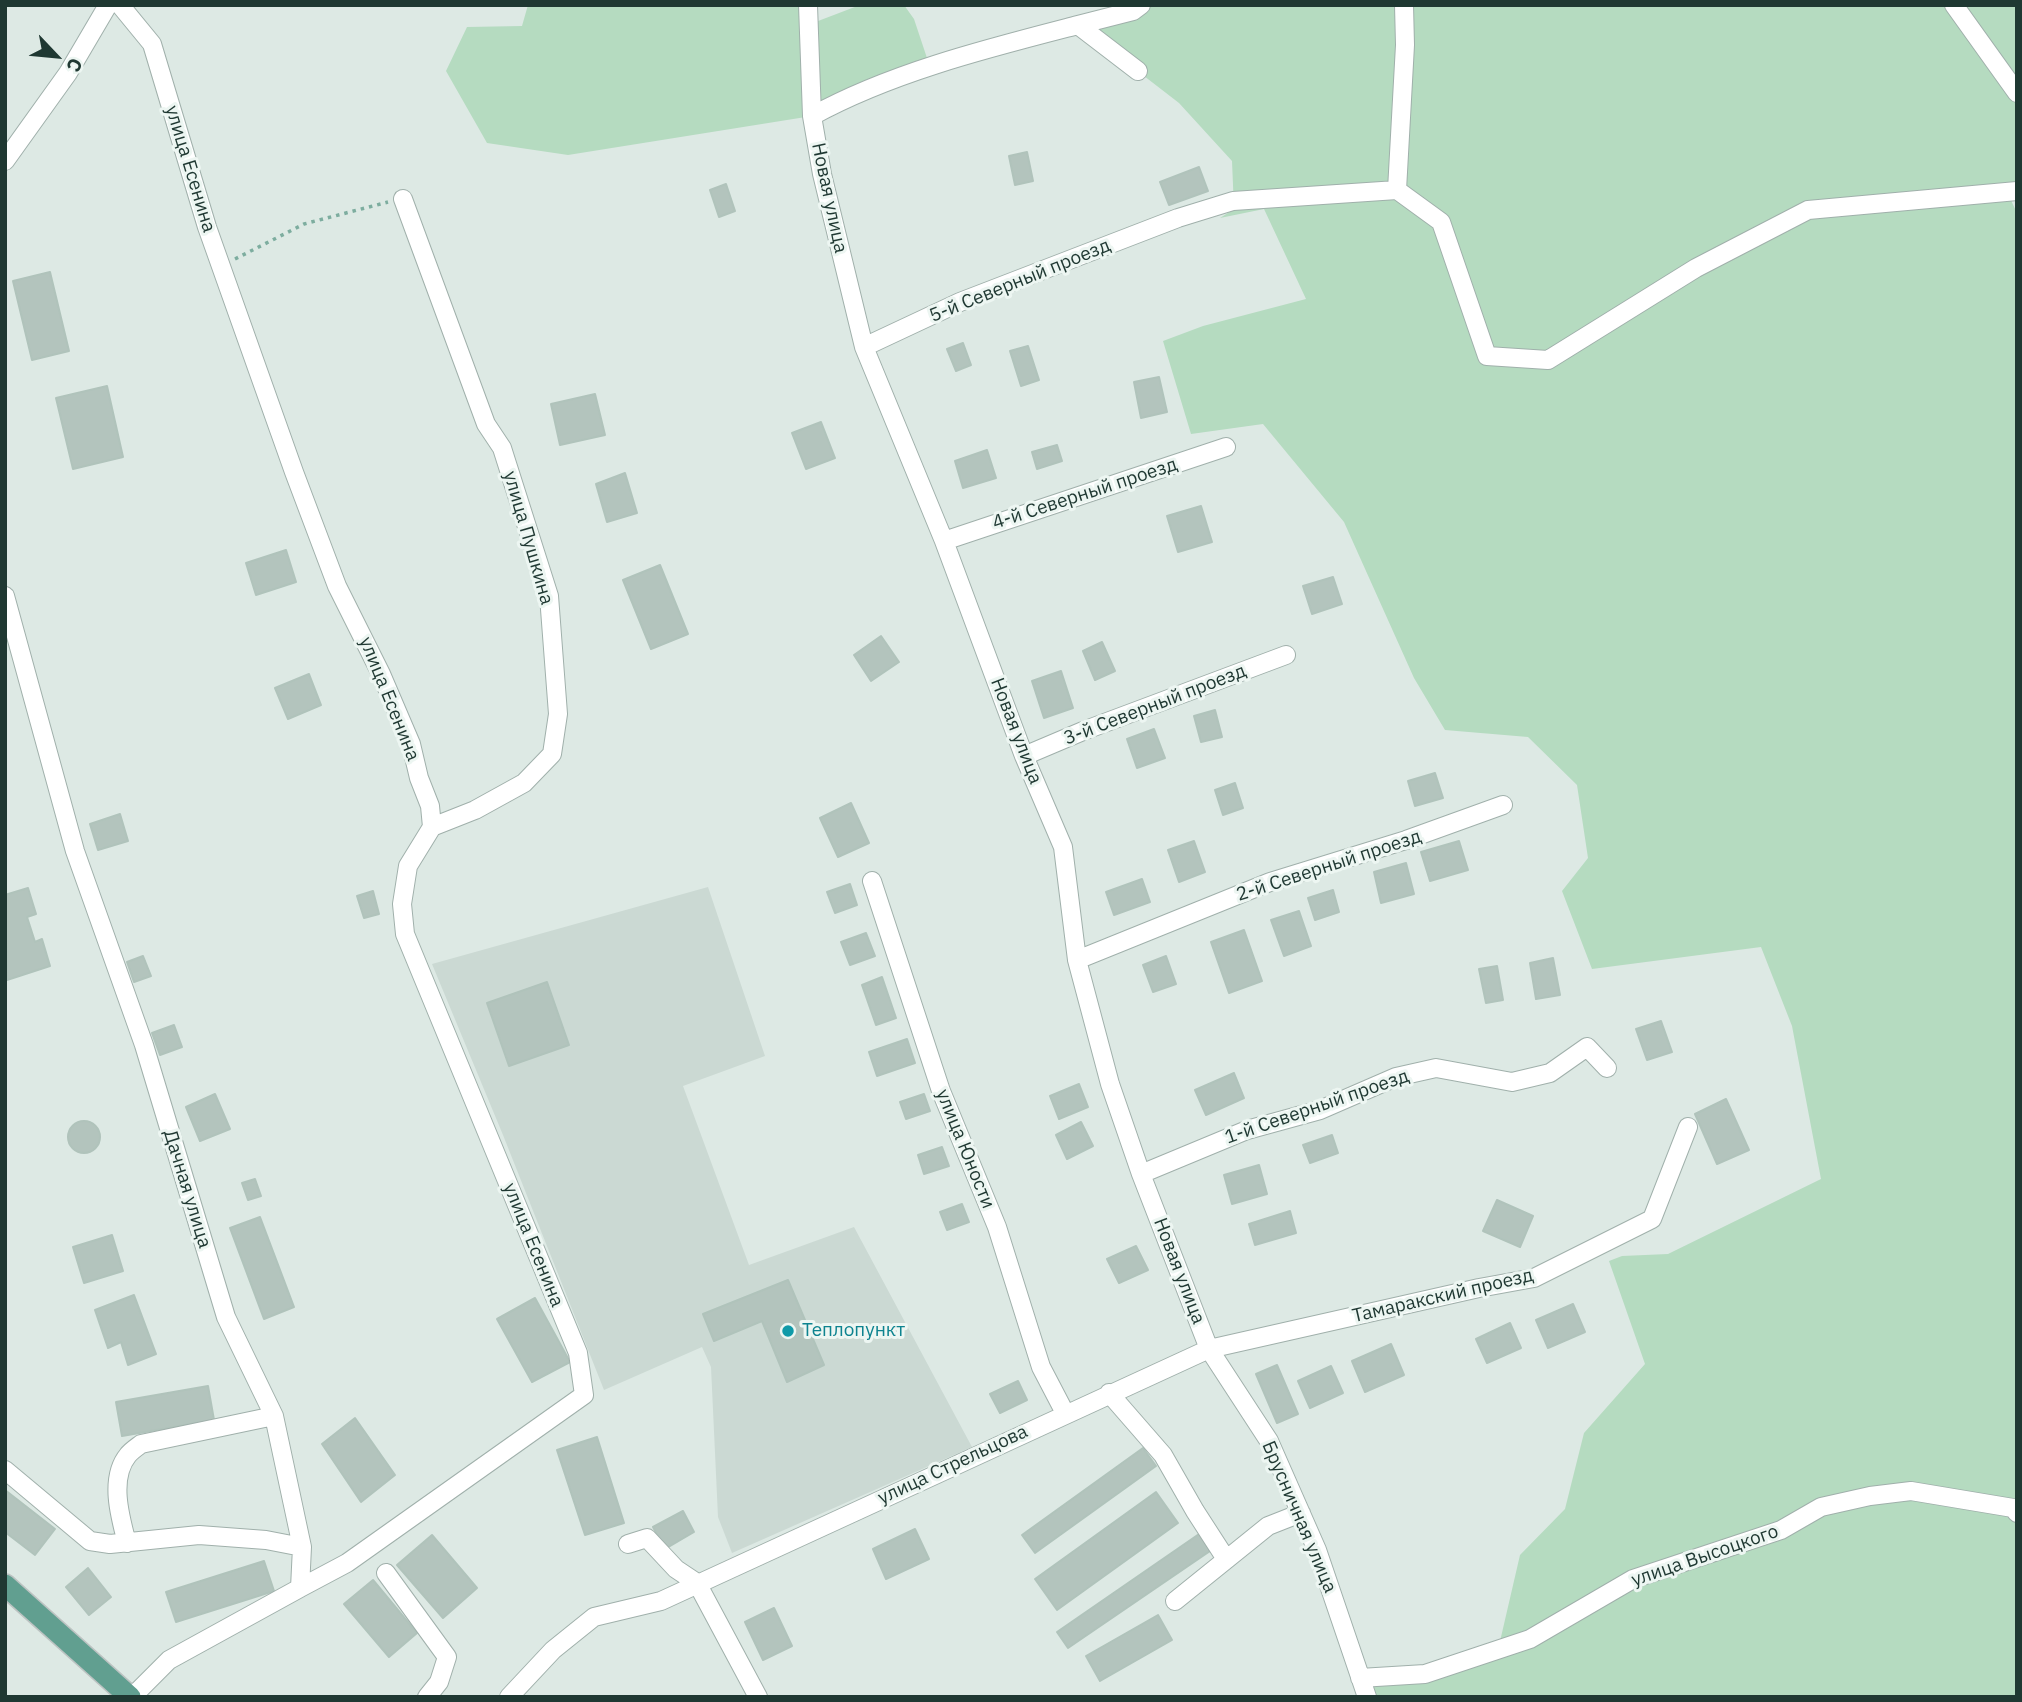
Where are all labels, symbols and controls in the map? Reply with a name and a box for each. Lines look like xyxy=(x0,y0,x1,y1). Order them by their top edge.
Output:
north arrow xyxy=(21,21,91,91)
text: С xyxy=(61,54,88,76)
street label: улица Есенина xyxy=(160,103,220,235)
street label: Новая улица xyxy=(806,141,852,255)
street label: 5-й Северный проезд xyxy=(926,234,1114,328)
street label: 4-й Северный проезд xyxy=(990,453,1180,535)
street label: улица Пушкина xyxy=(498,469,558,607)
street label: улица Есенина xyxy=(354,634,424,764)
street label: 3-й Северный проезд xyxy=(1061,660,1249,750)
street label: Новая улица xyxy=(985,675,1047,787)
street label: 2-й Северный проезд xyxy=(1234,825,1424,907)
street label: 1-й Северный проезд xyxy=(1222,1065,1412,1149)
street label: улица Юности xyxy=(931,1086,999,1212)
street label: Дачная улица xyxy=(158,1127,216,1251)
street label: улица Есенина xyxy=(498,1180,568,1310)
street label: Новая улица xyxy=(1148,1215,1210,1327)
street label: Тамаракский проезд xyxy=(1350,1264,1536,1328)
place label: Теплопункт xyxy=(802,1320,905,1342)
marker: Теплопункт xyxy=(780,1323,796,1339)
street label: улица Стрельцова xyxy=(874,1420,1032,1510)
street label: Брусничная улица xyxy=(1257,1438,1341,1596)
street label: улица Высоцкого xyxy=(1628,1520,1782,1592)

